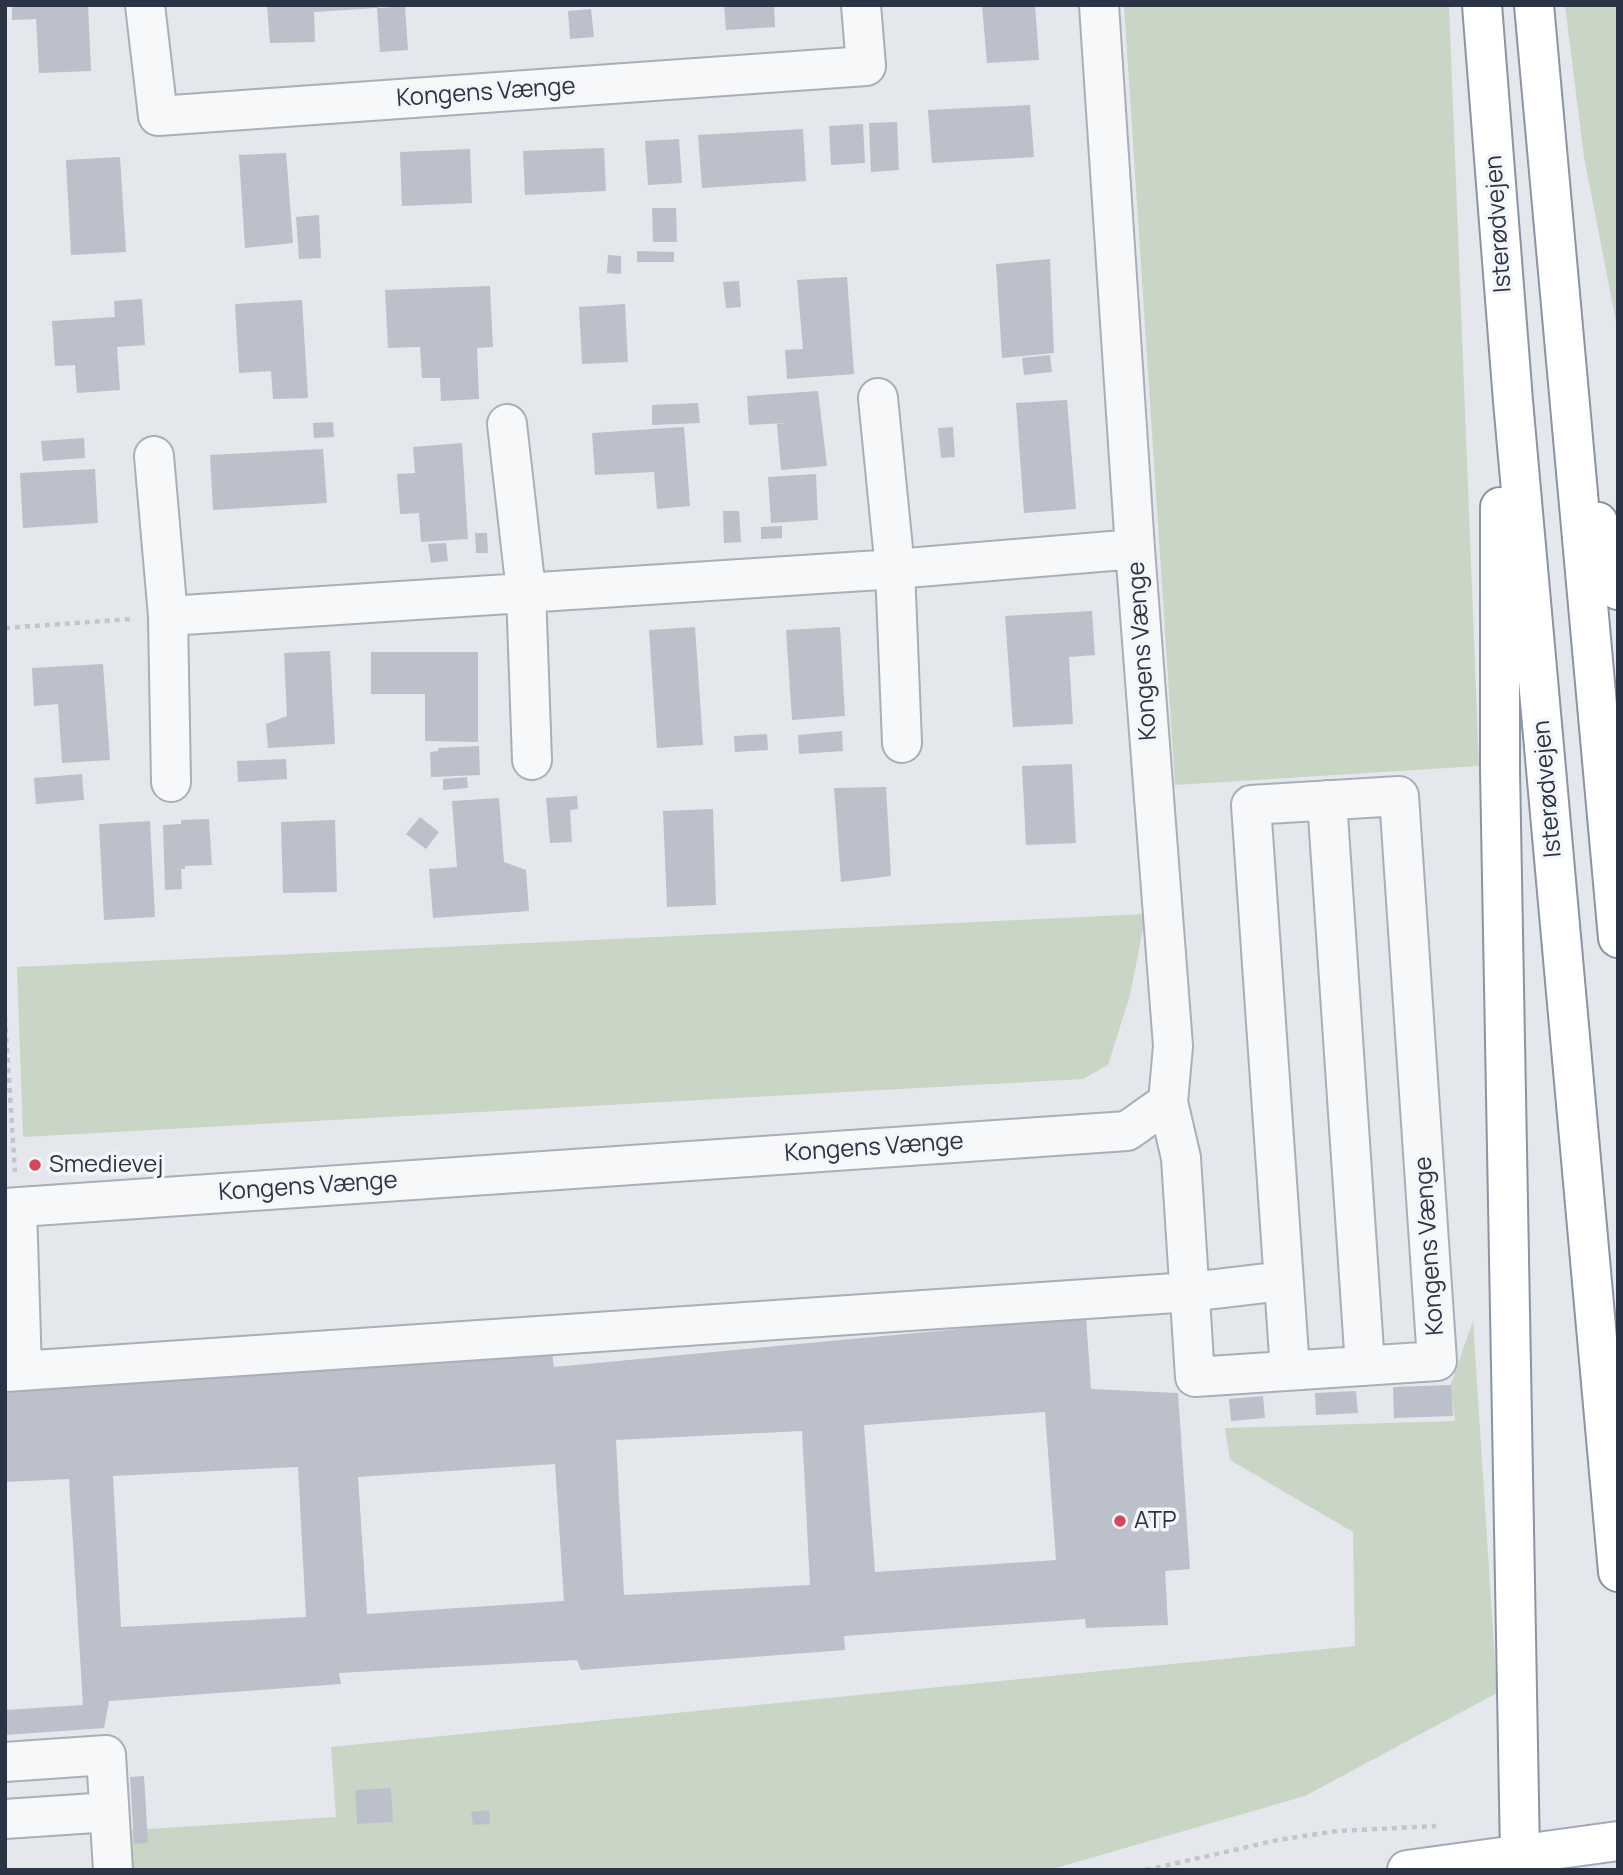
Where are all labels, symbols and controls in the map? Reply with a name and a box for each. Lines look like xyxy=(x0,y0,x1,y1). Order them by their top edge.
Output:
street label: Kongens Vænge xyxy=(396,72,576,114)
street label: Isterødvejen xyxy=(1480,154,1518,294)
street label: Kongens Vænge xyxy=(1122,561,1164,741)
street label: Isterødvejen xyxy=(1528,719,1568,859)
street label: Kongens Vænge xyxy=(784,1127,964,1169)
place label: Smedievej xyxy=(49,1151,163,1179)
street label: Kongens Vænge xyxy=(1409,1156,1451,1336)
marker: Smedievej xyxy=(27,1157,43,1173)
street label: Kongens Vænge xyxy=(218,1166,398,1208)
place label: ATP xyxy=(1134,1507,1177,1535)
marker: ATP xyxy=(1112,1513,1128,1529)

